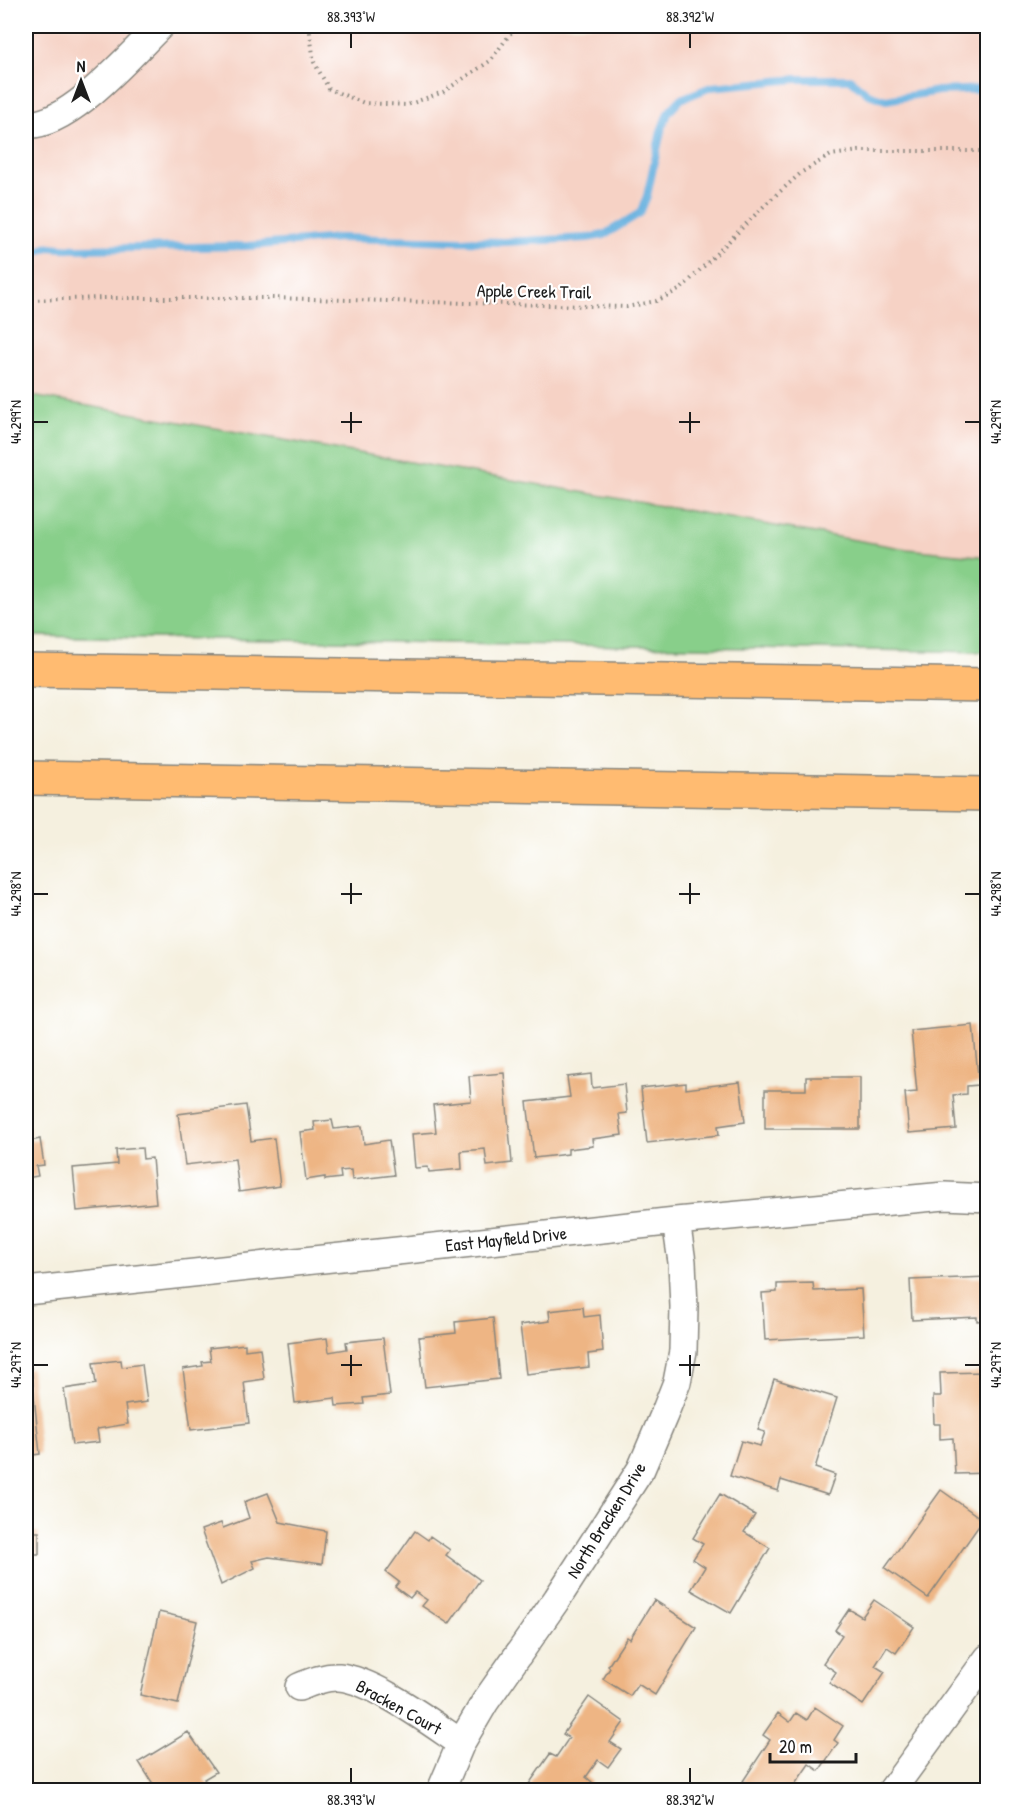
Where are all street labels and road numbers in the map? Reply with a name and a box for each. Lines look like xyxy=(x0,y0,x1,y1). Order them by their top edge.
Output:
street label: Apple Creek Trail xyxy=(477,278,592,304)
street label: East Mayfield Drive xyxy=(444,1220,568,1258)
street label: North Bracken Drive xyxy=(560,1457,652,1583)
street label: Bracken Court xyxy=(352,1673,447,1741)

